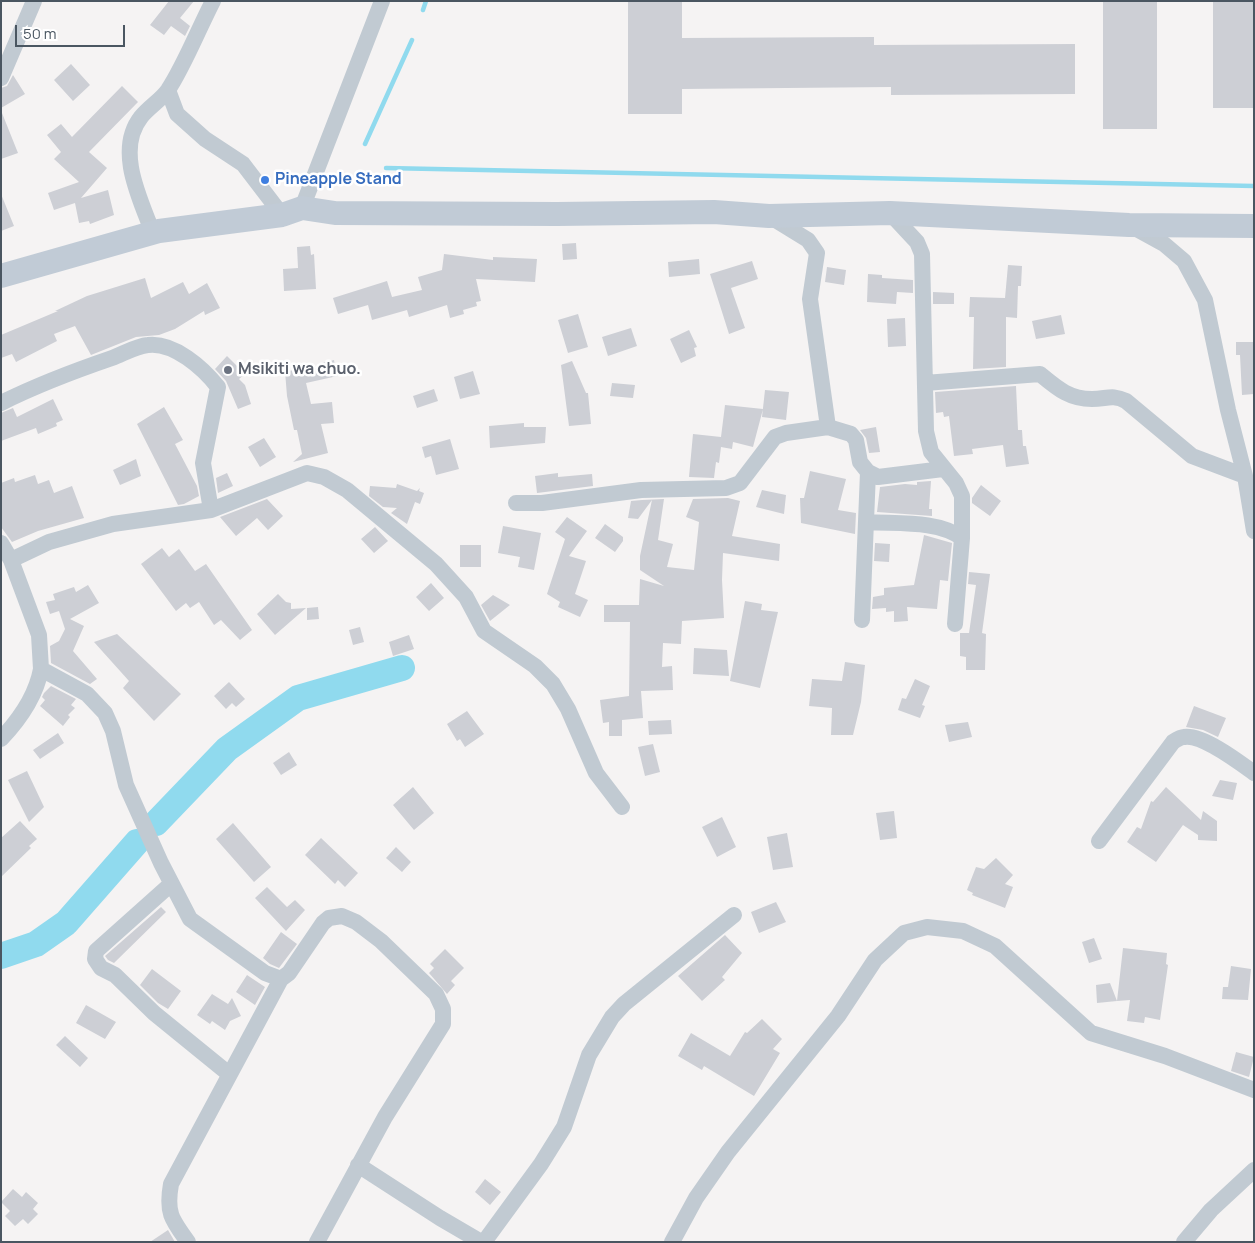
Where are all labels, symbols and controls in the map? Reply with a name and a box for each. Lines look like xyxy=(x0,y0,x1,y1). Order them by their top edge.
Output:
scale bar xyxy=(18,15,128,47)
text: 50 m xyxy=(23,23,57,44)
place label: Pineapple Stand xyxy=(275,170,402,190)
marker: Pineapple Stand xyxy=(259,174,271,186)
place label: Msikiti wa chuo. xyxy=(238,360,361,380)
marker: Msikiti wa chuo. xyxy=(222,364,234,376)

